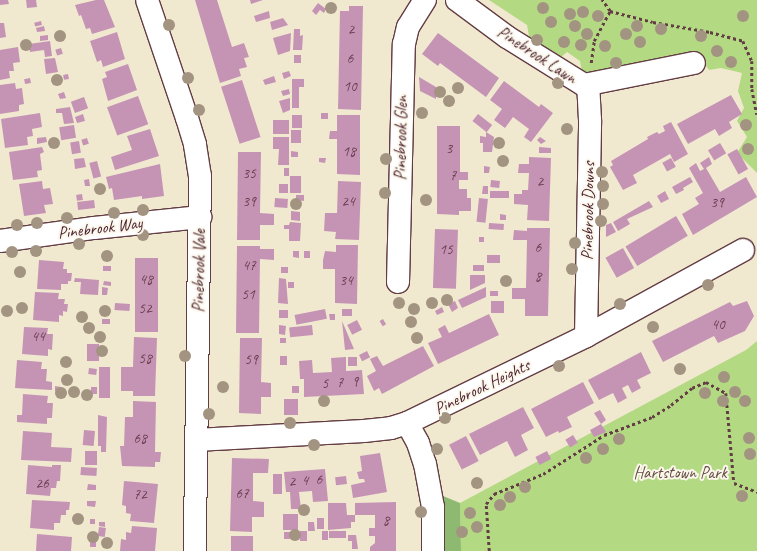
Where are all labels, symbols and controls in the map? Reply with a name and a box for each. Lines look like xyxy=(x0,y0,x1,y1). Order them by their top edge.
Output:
house number: 2 xyxy=(348,21,354,39)
street label: Pinebrook Lawn xyxy=(493,22,581,88)
house number: 6 xyxy=(347,50,353,68)
house number: 10 xyxy=(343,78,357,96)
street label: Pinebrook Glen xyxy=(390,95,412,181)
house number: 3 xyxy=(446,140,452,158)
house number: 18 xyxy=(342,143,356,161)
street label: Pinebrook Downs xyxy=(577,162,599,260)
house number: 35 xyxy=(242,165,256,183)
house number: 7 xyxy=(450,167,456,185)
house number: 2 xyxy=(537,173,543,191)
house number: 39 xyxy=(242,193,256,211)
house number: 24 xyxy=(341,193,355,211)
house number: 39 xyxy=(710,194,724,212)
street label: Pinebrook Way xyxy=(56,213,144,243)
street label: Pinebrook Vale xyxy=(188,229,210,313)
house number: 6 xyxy=(535,239,541,257)
house number: 15 xyxy=(439,241,453,259)
house number: 47 xyxy=(242,257,256,275)
house number: 8 xyxy=(535,268,541,286)
house number: 48 xyxy=(139,271,153,289)
house number: 34 xyxy=(339,272,353,290)
house number: 51 xyxy=(241,286,255,304)
house number: 52 xyxy=(138,300,152,318)
house number: 40 xyxy=(711,316,725,334)
house number: 44 xyxy=(31,328,45,346)
house number: 58 xyxy=(138,350,152,368)
house number: 59 xyxy=(244,351,258,369)
street label: Pinebrook Heights xyxy=(431,355,533,419)
house number: 9 xyxy=(352,373,358,391)
house number: 7 xyxy=(337,374,343,392)
house number: 5 xyxy=(322,375,328,393)
house number: 68 xyxy=(133,430,147,448)
park label: Hartstown Park xyxy=(633,463,727,483)
house number: 6 xyxy=(316,471,322,489)
house number: 4 xyxy=(302,472,308,490)
house number: 2 xyxy=(289,473,295,491)
house number: 26 xyxy=(35,475,49,493)
house number: 67 xyxy=(235,485,249,503)
house number: 72 xyxy=(133,486,147,504)
house number: 8 xyxy=(383,512,389,530)

